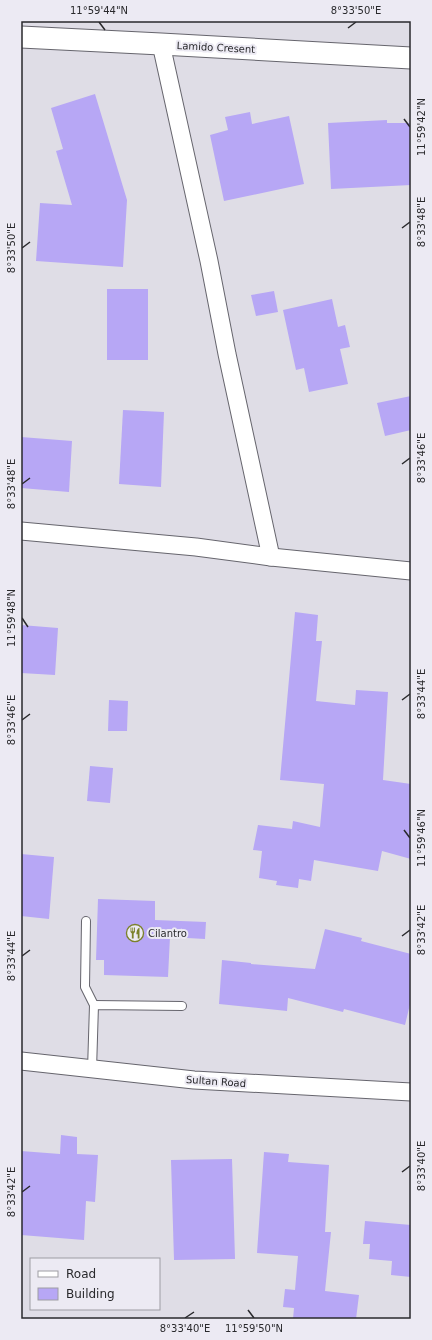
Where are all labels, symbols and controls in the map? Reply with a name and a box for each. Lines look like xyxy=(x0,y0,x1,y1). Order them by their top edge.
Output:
text: 11°59'44"N xyxy=(70,5,128,16)
text: 8°33'50"E xyxy=(331,5,381,16)
street label: Lamido Cresent xyxy=(176,40,256,55)
text: 11°59'42"N xyxy=(416,98,427,156)
text: 8°33'48"E xyxy=(416,197,427,247)
text: 8°33'50"E xyxy=(6,223,17,273)
text: 8°33'46"E xyxy=(416,433,427,483)
text: 8°33'48"E xyxy=(6,459,17,509)
text: 11°59'48"N xyxy=(6,589,17,647)
text: 8°33'44"E xyxy=(416,669,427,719)
text: 8°33'46"E xyxy=(6,695,17,745)
text: 11°59'46"N xyxy=(416,809,427,867)
text: 8°33'42"E xyxy=(416,905,427,955)
restaurant icon: Cilantro xyxy=(125,923,145,943)
place label: Cilantro xyxy=(148,928,187,939)
text: 8°33'44"E xyxy=(6,931,17,981)
street label: Sultan Road xyxy=(186,1074,246,1089)
text: 8°33'40"E xyxy=(416,1141,427,1191)
text: 8°33'42"E xyxy=(6,1167,17,1217)
legend xyxy=(30,1258,160,1310)
text: Road xyxy=(66,1267,96,1281)
text: Building xyxy=(66,1287,115,1301)
text: 8°33'40"E xyxy=(160,1323,210,1334)
text: 11°59'50"N xyxy=(225,1323,283,1334)

